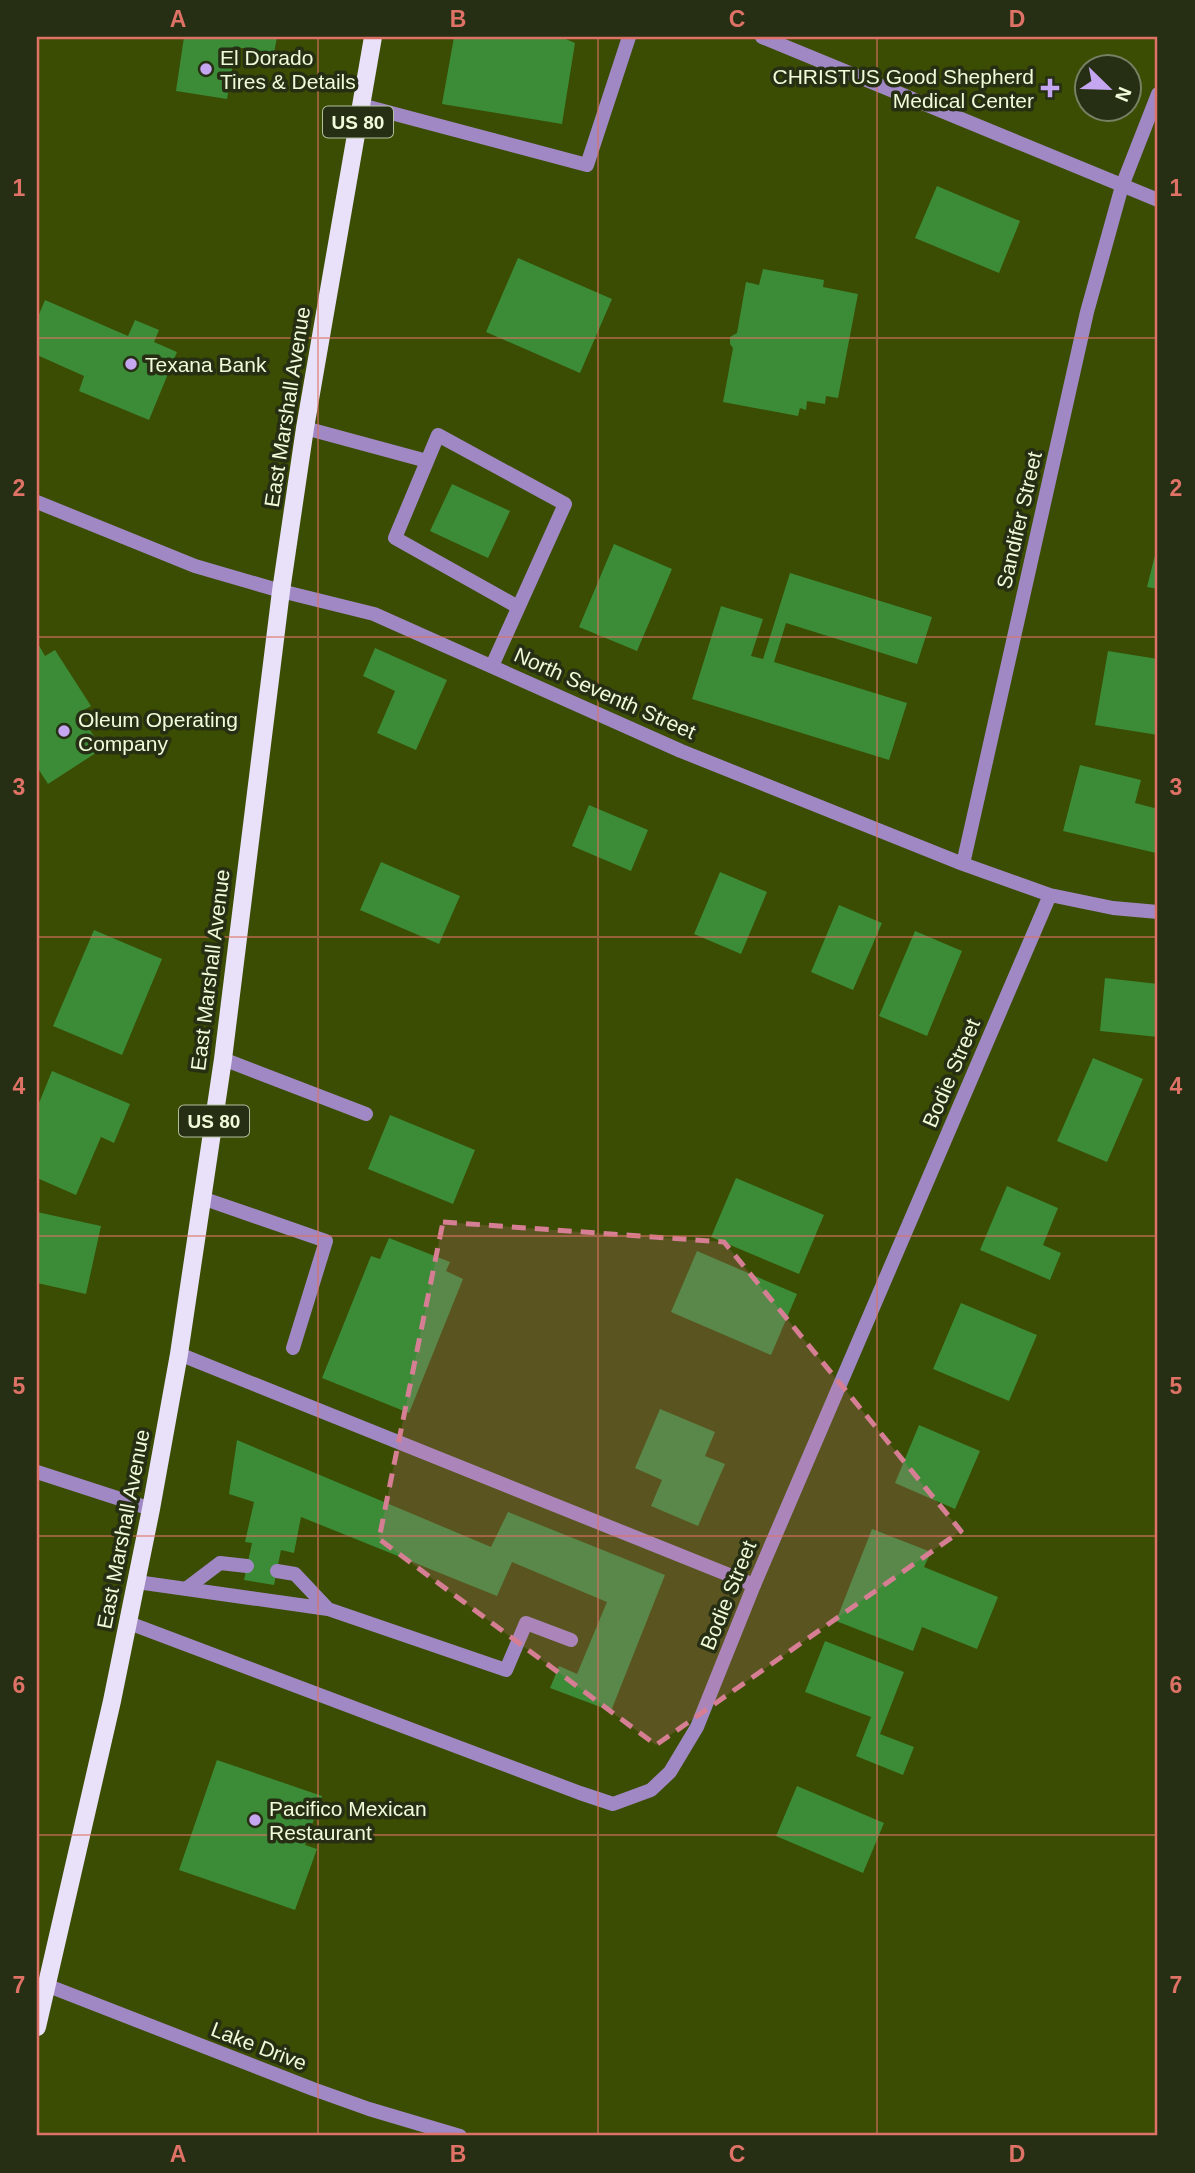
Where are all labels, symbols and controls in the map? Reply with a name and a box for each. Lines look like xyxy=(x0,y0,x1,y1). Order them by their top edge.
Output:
text: A xyxy=(170,6,186,32)
text: B xyxy=(450,6,466,32)
text: C xyxy=(729,6,745,32)
text: D xyxy=(1009,6,1025,32)
place label: El Dorado Tires & Details xyxy=(220,46,356,93)
north arrow xyxy=(1072,52,1142,122)
marker: El Dorado Tires & Details xyxy=(198,61,214,77)
place label: CHRISTUS Good Shepherd Medical Center xyxy=(773,65,1034,112)
marker: CHRISTUS Good Shepherd Medical Center xyxy=(1040,78,1060,98)
text: N xyxy=(1111,84,1136,105)
road number: US 80 xyxy=(323,106,393,138)
text: 1 xyxy=(13,175,26,201)
text: 1 xyxy=(1170,175,1183,201)
street label: East Marshall Avenue xyxy=(260,305,314,509)
place label: Texana Bank xyxy=(145,353,267,376)
marker: Texana Bank xyxy=(123,356,139,372)
street label: Sandifer Street xyxy=(992,449,1046,591)
text: 2 xyxy=(13,475,25,501)
text: 2 xyxy=(1170,475,1182,501)
street label: North Seventh Street xyxy=(511,643,699,743)
place label: Oleum Operating Company xyxy=(78,708,238,755)
marker: Oleum Operating Company xyxy=(56,723,72,739)
text: 3 xyxy=(13,774,25,800)
text: 3 xyxy=(1170,774,1182,800)
street label: East Marshall Avenue xyxy=(186,868,234,1072)
street label: Bodie Street xyxy=(918,1015,984,1131)
text: 4 xyxy=(13,1073,26,1099)
text: 4 xyxy=(1170,1073,1183,1099)
road number: US 80 xyxy=(179,1106,249,1136)
text: 5 xyxy=(13,1373,26,1399)
text: 5 xyxy=(1170,1373,1183,1399)
street label: East Marshall Avenue xyxy=(92,1427,154,1631)
street label: Bodie Street xyxy=(696,1537,760,1653)
text: 6 xyxy=(13,1672,25,1698)
text: 6 xyxy=(1170,1672,1182,1698)
place label: Pacifico Mexican Restaurant xyxy=(269,1797,427,1844)
marker: Pacifico Mexican Restaurant xyxy=(247,1812,263,1828)
text: 7 xyxy=(13,1972,25,1998)
text: 7 xyxy=(1170,1972,1182,1998)
street label: Lake Drive xyxy=(208,2017,310,2075)
text: A xyxy=(170,2141,186,2167)
text: B xyxy=(450,2141,466,2167)
text: C xyxy=(729,2141,745,2167)
text: D xyxy=(1009,2141,1025,2167)

